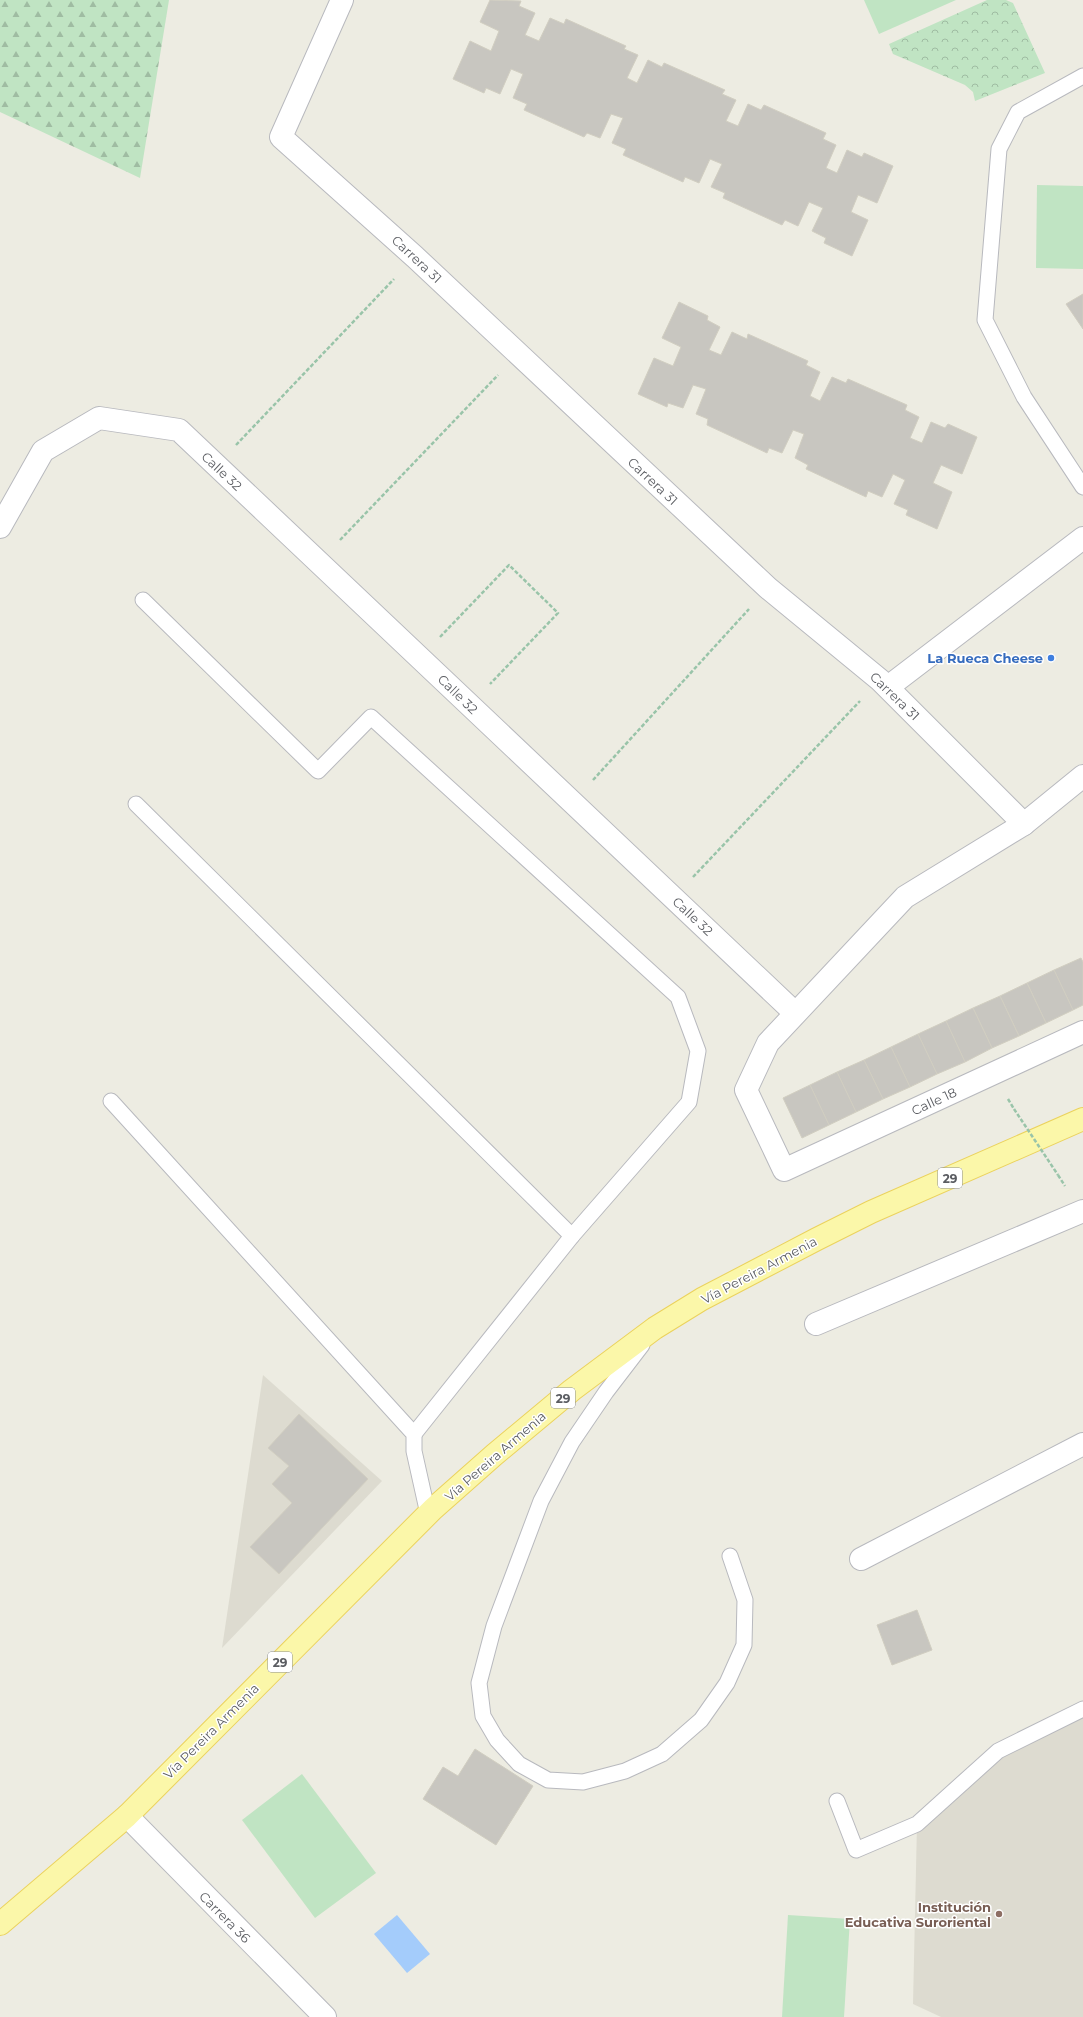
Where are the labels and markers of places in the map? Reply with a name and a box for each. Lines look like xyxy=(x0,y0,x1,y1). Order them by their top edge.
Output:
place label: La Rueca Cheese xyxy=(927,650,1043,666)
marker: La Rueca Cheese xyxy=(1046,653,1056,663)
place label: Institución Educativa Suroriental xyxy=(845,1899,991,1930)
marker: Institución Educativa Suroriental xyxy=(994,1909,1004,1919)

